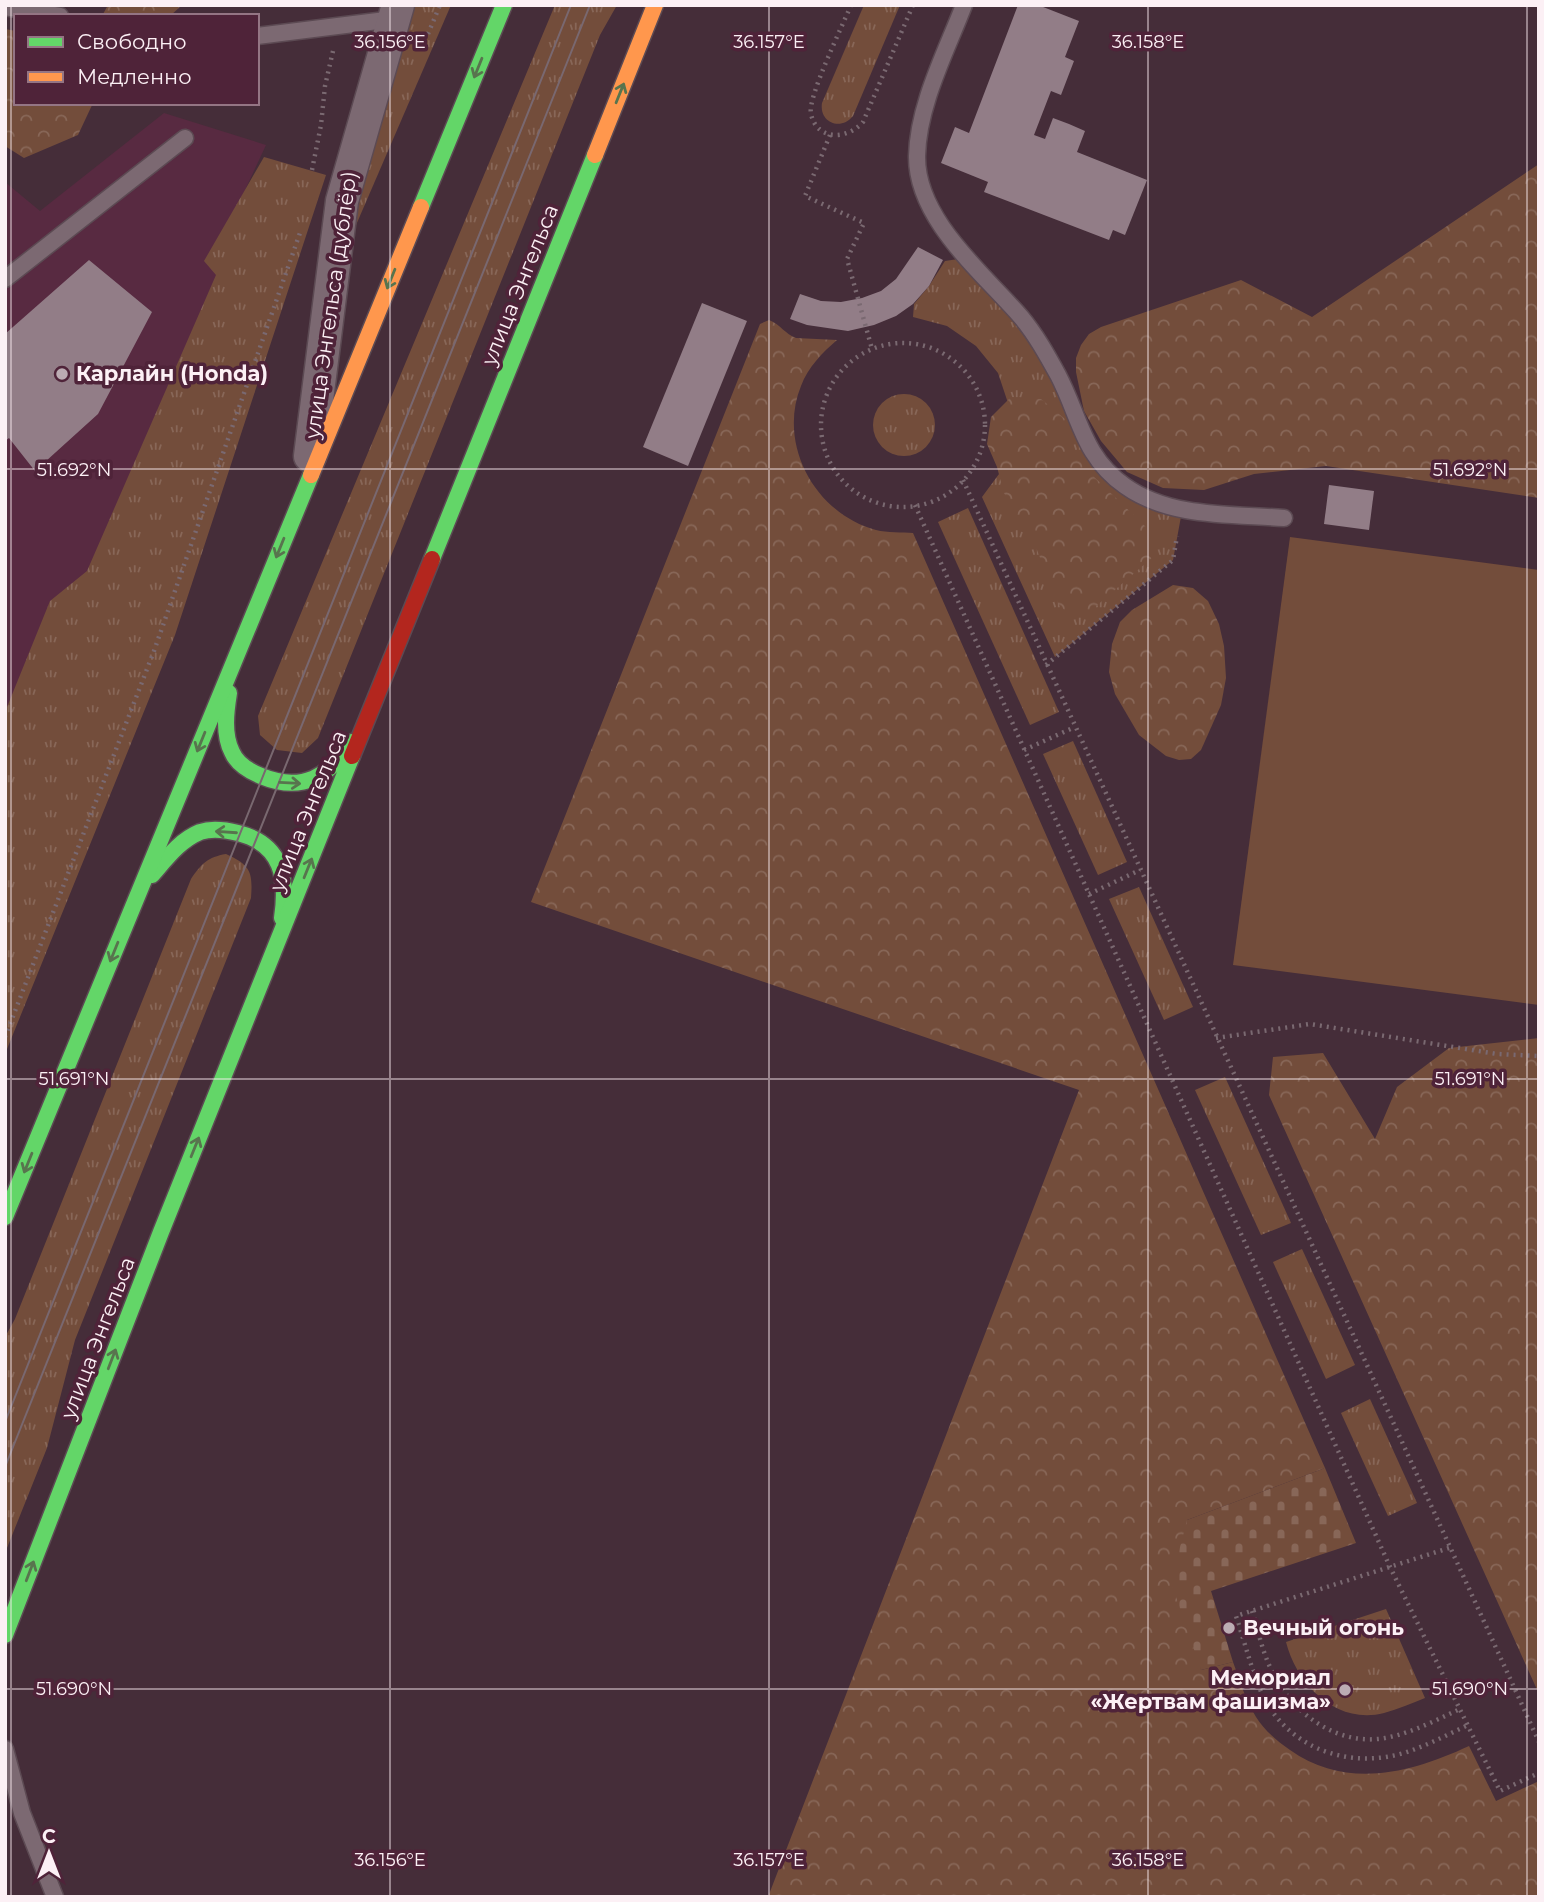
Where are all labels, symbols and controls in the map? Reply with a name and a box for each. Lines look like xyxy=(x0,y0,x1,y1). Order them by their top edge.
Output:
legend xyxy=(14,14,259,105)
text: Свободно xyxy=(77,29,187,54)
text: 36.156°E xyxy=(354,31,426,53)
text: 36.157°E xyxy=(733,31,805,53)
text: 36.158°E xyxy=(1112,31,1184,53)
one-way arrow xyxy=(471,57,484,79)
text: Медленно xyxy=(77,64,192,89)
one-way arrow xyxy=(614,82,627,104)
street label: улица Энгельса (дублёр) xyxy=(299,169,362,441)
street label: улица Энгельса xyxy=(475,201,563,370)
one-way arrow xyxy=(384,267,397,289)
place label: Карлайн (Honda) xyxy=(76,361,268,386)
marker: Карлайн (Honda) xyxy=(54,366,70,382)
text: 51.692°N xyxy=(37,459,111,481)
text: 51.692°N xyxy=(1433,459,1507,481)
one-way arrow xyxy=(273,537,286,559)
street label: улица Энгельса xyxy=(263,727,351,896)
one-way arrow xyxy=(193,731,206,752)
one-way arrow xyxy=(278,777,300,790)
one-way arrow xyxy=(215,825,238,838)
one-way arrow xyxy=(302,858,315,880)
one-way arrow xyxy=(107,941,120,963)
text: 51.691°N xyxy=(39,1068,109,1090)
text: 51.691°N xyxy=(1435,1068,1505,1090)
one-way arrow xyxy=(190,1137,203,1159)
one-way arrow xyxy=(20,1151,33,1173)
street label: улица Энгельса xyxy=(55,1253,140,1423)
one-way arrow xyxy=(107,1349,119,1370)
one-way arrow xyxy=(24,1561,37,1583)
place label: Вечный огонь xyxy=(1243,1615,1404,1640)
marker: Вечный огонь xyxy=(1221,1620,1237,1636)
place label: Мемориал «Жертвам фашизма» xyxy=(1090,1665,1331,1714)
text: 51.690°N xyxy=(36,1678,112,1700)
text: 51.690°N xyxy=(1432,1678,1508,1700)
marker: Мемориал «Жертвам фашизма» xyxy=(1337,1682,1353,1698)
north arrow xyxy=(14,1818,84,1888)
text: С xyxy=(42,1825,56,1848)
text: 36.156°E xyxy=(354,1849,426,1871)
text: 36.157°E xyxy=(733,1849,805,1871)
text: 36.158°E xyxy=(1112,1849,1184,1871)

